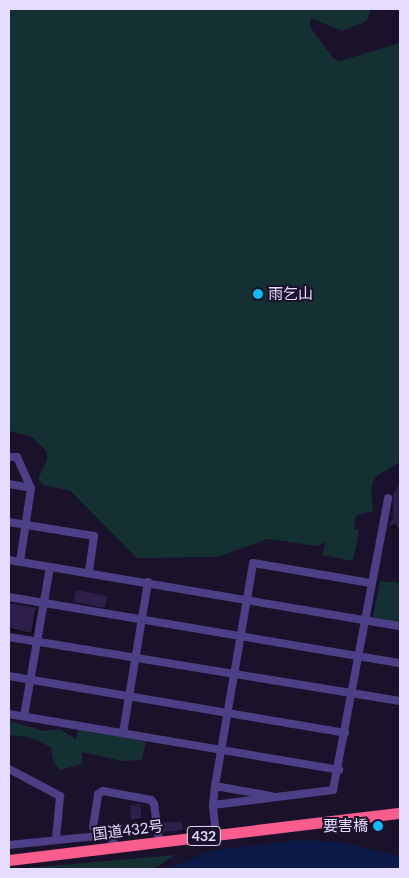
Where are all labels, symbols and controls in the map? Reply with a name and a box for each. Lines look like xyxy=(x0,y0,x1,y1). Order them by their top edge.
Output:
place label: 雨乞山 xyxy=(268,285,313,303)
marker: 雨乞山 xyxy=(252,288,264,300)
street label: 国道432号 xyxy=(92,817,164,843)
place label: 要害橋 xyxy=(323,817,368,835)
marker: 要害橋 xyxy=(372,820,384,832)
road number: 432 xyxy=(186,824,222,848)

